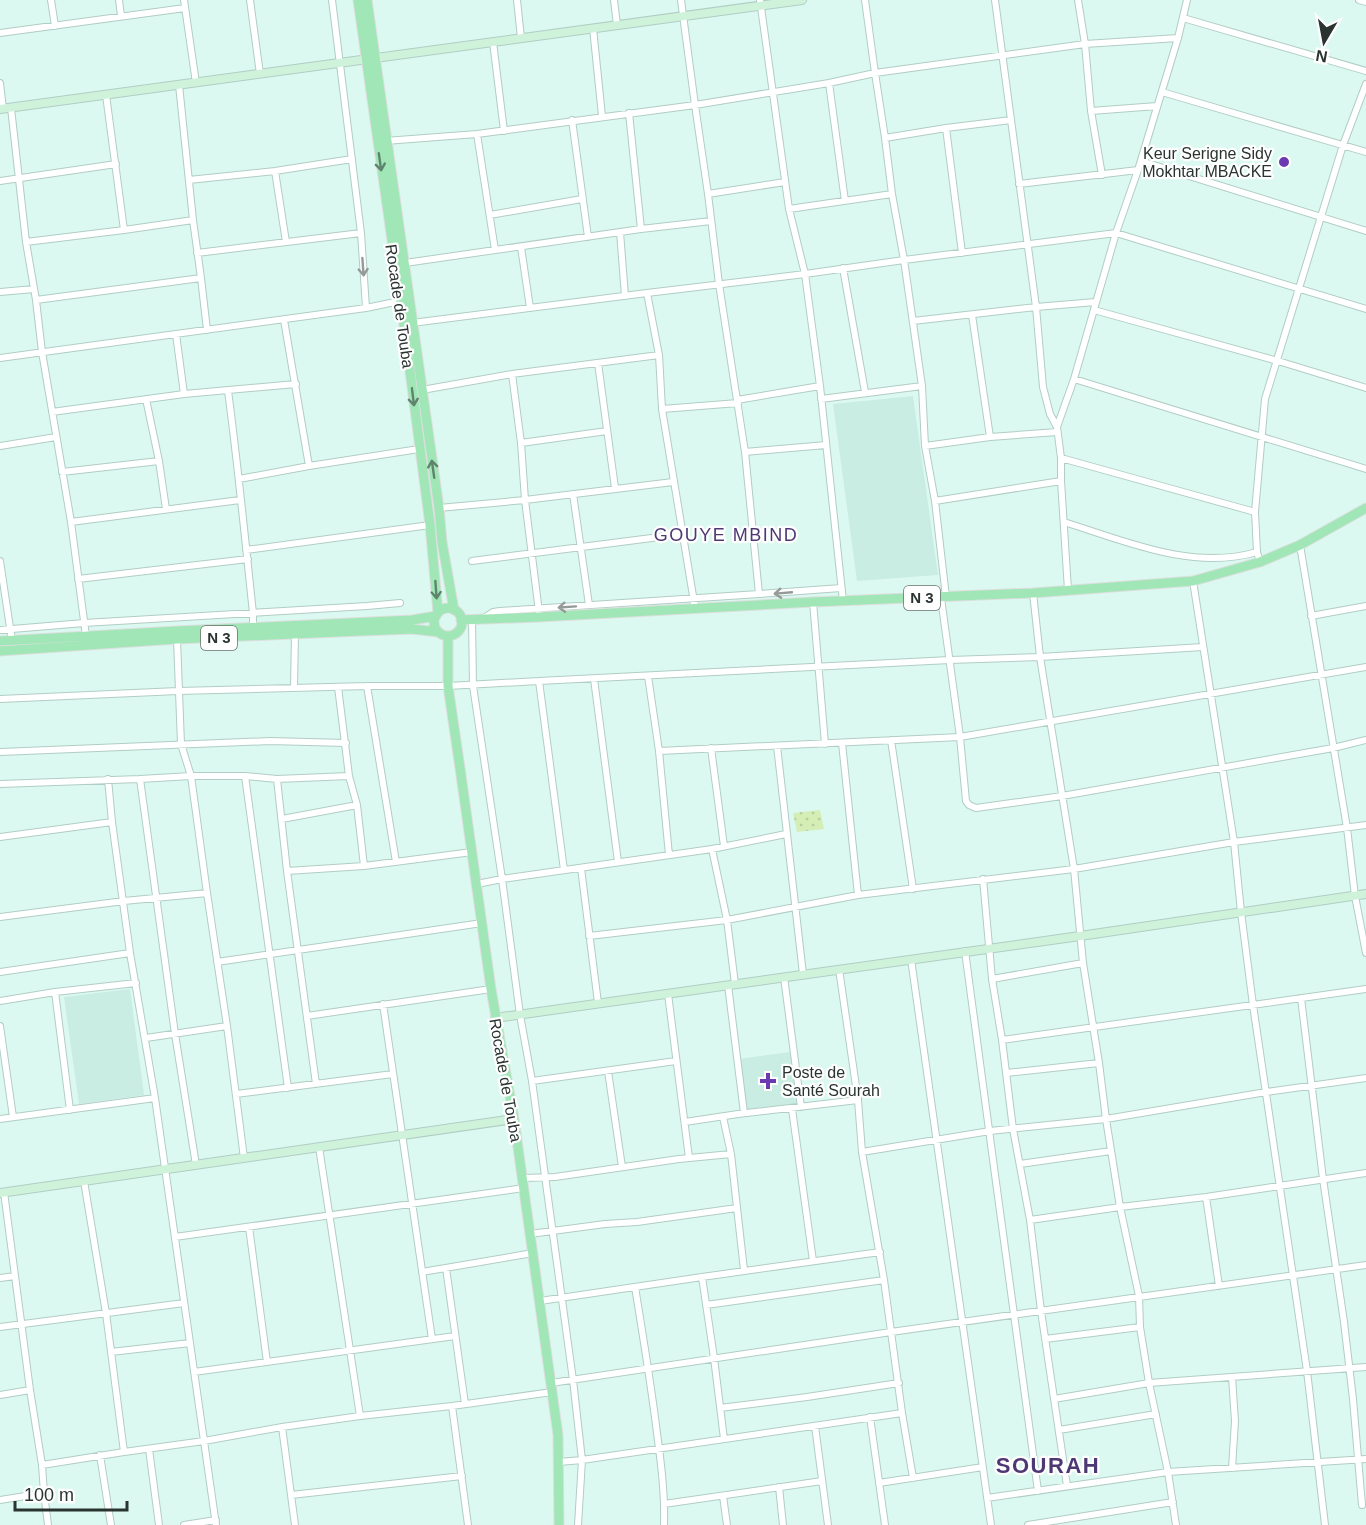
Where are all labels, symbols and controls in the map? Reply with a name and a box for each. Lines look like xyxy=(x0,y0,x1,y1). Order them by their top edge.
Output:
north arrow xyxy=(1294,12,1354,72)
text: N xyxy=(1314,47,1329,66)
place label: Keur Serigne Sidy Mokhtar MBACKE xyxy=(1142,145,1272,180)
one-way arrow xyxy=(375,152,386,171)
marker: Keur Serigne Sidy Mokhtar MBACKE xyxy=(1277,155,1291,169)
street label: Rocade de Touba xyxy=(382,243,417,369)
one-way arrow xyxy=(358,257,369,277)
one-way arrow xyxy=(407,386,418,406)
one-way arrow xyxy=(428,459,439,479)
district label: GOUYE MBIND xyxy=(654,525,798,545)
one-way arrow xyxy=(431,580,442,600)
road number: N 3 xyxy=(904,586,940,610)
one-way arrow xyxy=(773,587,793,598)
one-way arrow xyxy=(558,601,577,612)
road number: N 3 xyxy=(201,626,237,650)
street label: Rocade de Touba xyxy=(486,1017,525,1143)
place label: Poste de Santé Sourah xyxy=(782,1064,880,1099)
marker: Poste de Santé Sourah xyxy=(759,1072,777,1090)
district label: SOURAH xyxy=(996,1453,1100,1478)
scale bar xyxy=(15,1474,128,1512)
text: 100 m xyxy=(24,1485,74,1505)

